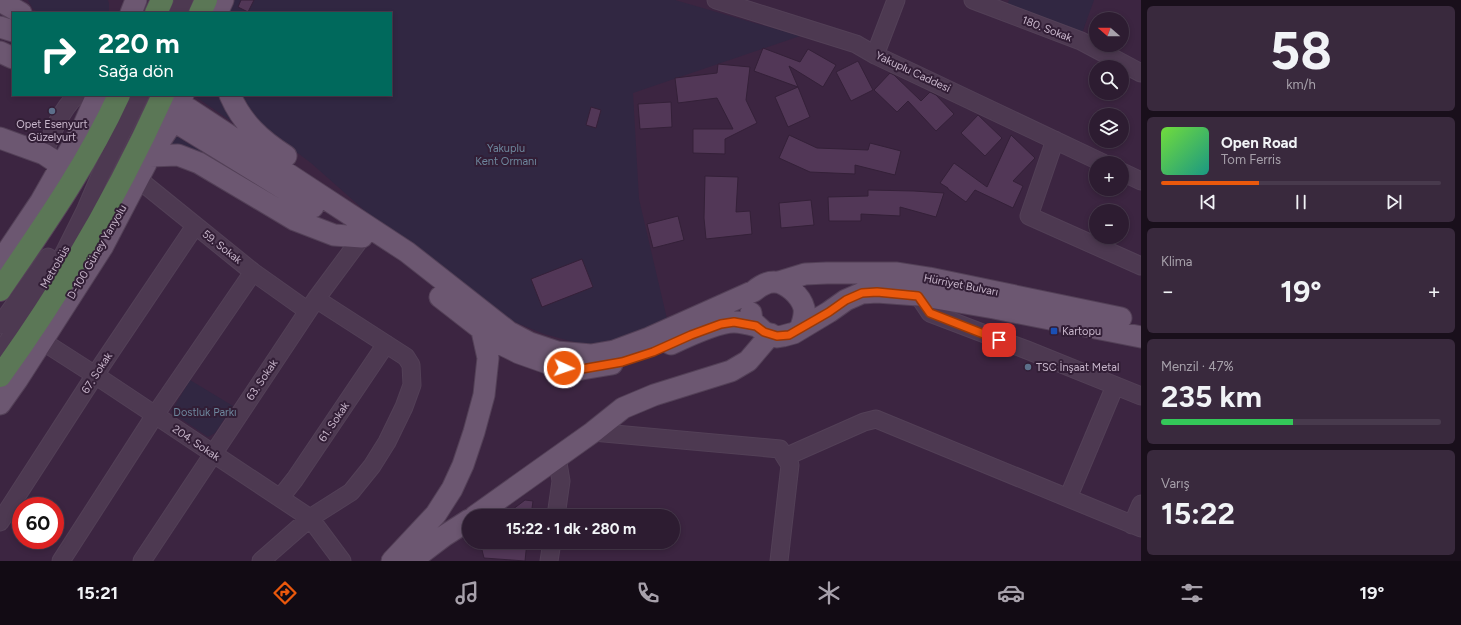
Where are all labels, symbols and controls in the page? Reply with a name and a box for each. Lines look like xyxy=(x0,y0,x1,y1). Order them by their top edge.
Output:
north arrow xyxy=(1089,12,1129,52)
map controls xyxy=(1089,12,1129,244)
street label: 180. Sokak xyxy=(1020,13,1075,45)
text: 58 xyxy=(1270,20,1332,82)
text: 220 m xyxy=(98,26,180,60)
icon: right xyxy=(32,28,84,80)
street label: Yakuplu Caddesi xyxy=(874,49,952,95)
text: Sağa dön xyxy=(98,60,173,82)
button: search xyxy=(1089,60,1129,100)
text: km/h xyxy=(1286,77,1316,92)
marker: Opet Esenyurt Güzelyurt xyxy=(47,106,57,116)
button: layers xyxy=(1089,108,1129,148)
place label: Opet Esenyurt Güzelyurt xyxy=(16,118,88,144)
text: Open Road xyxy=(1221,134,1298,152)
park label: Yakuplu Kent Ormanı xyxy=(475,142,537,168)
text: Tom Ferris xyxy=(1221,152,1281,167)
button: + xyxy=(1089,156,1129,196)
icon: previous xyxy=(1197,191,1219,213)
icon: pause xyxy=(1290,191,1312,213)
icon: next xyxy=(1383,191,1405,213)
street label: D-100 Güney Yanyolu xyxy=(65,203,129,301)
button: − xyxy=(1089,204,1129,244)
street label: 59. Sokak xyxy=(200,227,245,267)
street label: Metrobüs xyxy=(38,243,72,291)
text: Klima xyxy=(1161,254,1193,269)
street label: Hürriyet Bulvarı xyxy=(923,271,999,299)
text: 19° xyxy=(1280,273,1322,310)
text: − xyxy=(1161,278,1175,305)
text: + xyxy=(1427,278,1441,305)
pin xyxy=(982,323,1016,357)
place label: Kartopu xyxy=(1062,325,1101,338)
marker: Kartopu xyxy=(1049,326,1059,336)
icon: arrive xyxy=(988,329,1010,351)
position arrow xyxy=(543,347,585,389)
street label: 67. Sokak xyxy=(79,349,115,396)
street label: 63. Sokak xyxy=(244,357,281,403)
text: Menzil · 47% xyxy=(1161,359,1234,374)
place label: TSC İnşaat Metal xyxy=(1036,361,1119,374)
marker: TSC İnşaat Metal xyxy=(1023,362,1033,372)
text: 235 km xyxy=(1161,378,1262,415)
street label: 61. Sokak xyxy=(316,399,352,444)
park label: Dostluk Parkı xyxy=(173,406,237,419)
street label: 204. Sokak xyxy=(170,422,223,464)
text: Varış xyxy=(1161,476,1190,491)
text: 15:22 xyxy=(1161,495,1235,532)
speed limit sign: 60 xyxy=(12,497,64,549)
text: 15:22 · 1 dk · 280 m xyxy=(506,520,636,538)
icon: directions xyxy=(271,579,299,607)
icon: music xyxy=(453,579,481,607)
icon: phone xyxy=(634,579,662,607)
icon: climate xyxy=(815,579,843,607)
icon: car xyxy=(997,579,1025,607)
icon: filters xyxy=(1178,579,1206,607)
text: 15:21 xyxy=(77,582,118,604)
text: 19° xyxy=(1359,582,1384,604)

